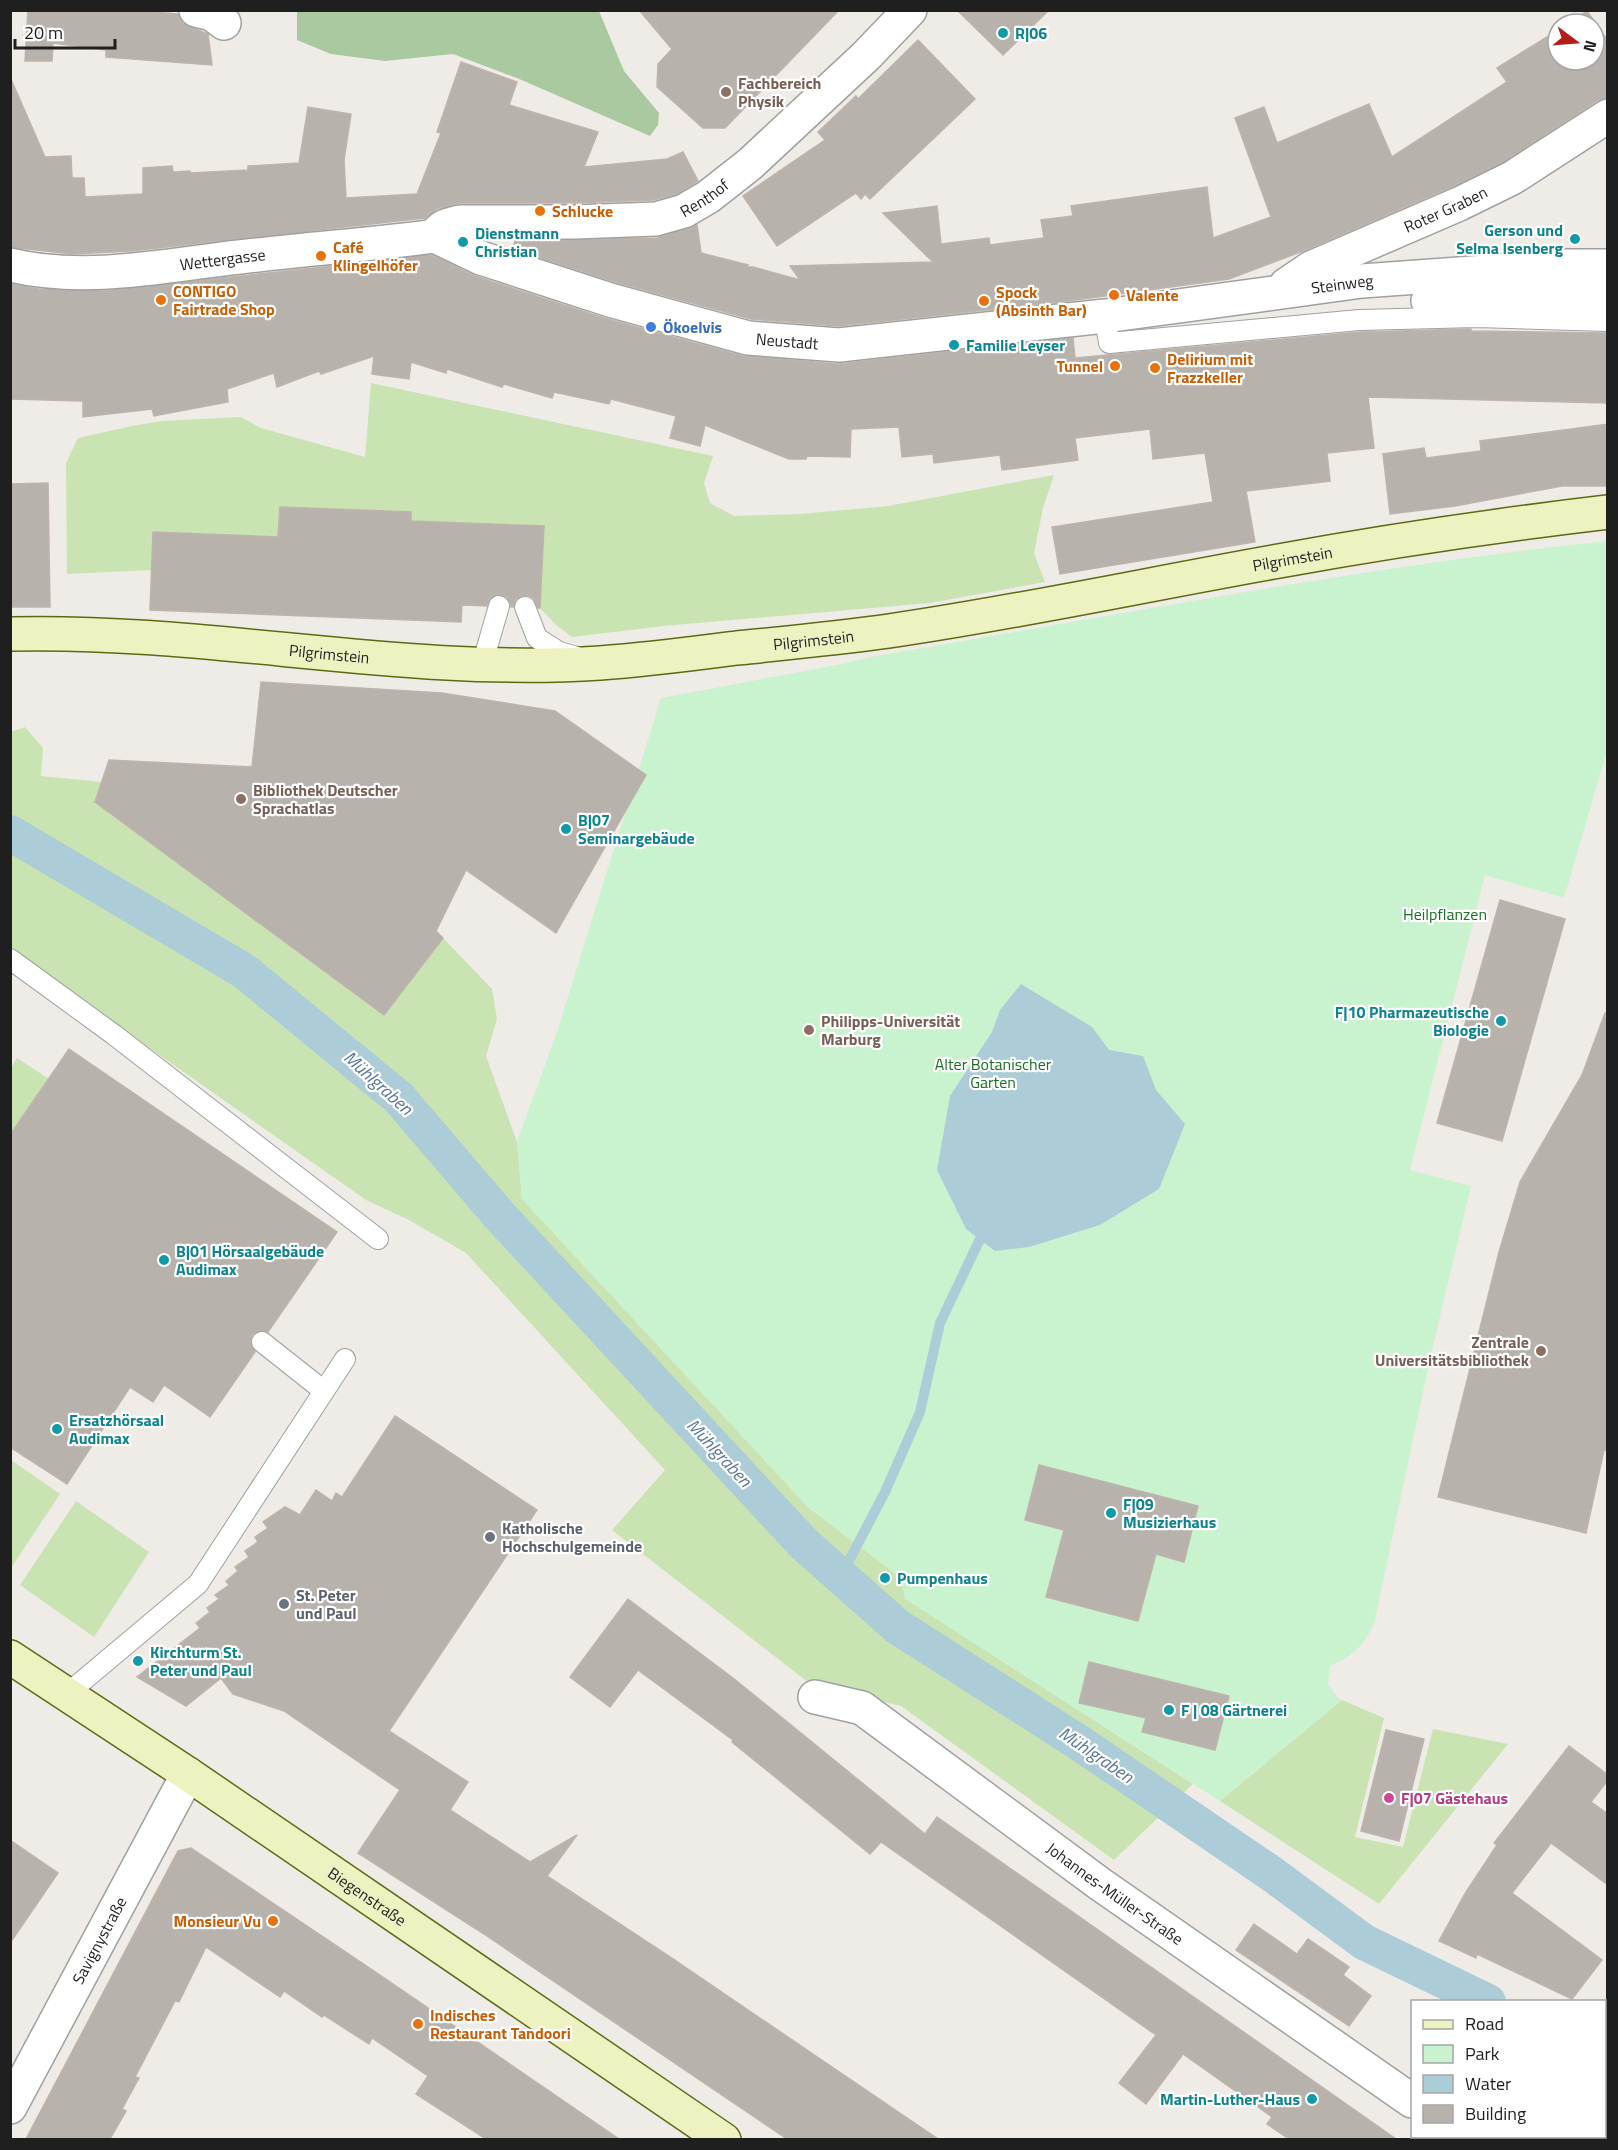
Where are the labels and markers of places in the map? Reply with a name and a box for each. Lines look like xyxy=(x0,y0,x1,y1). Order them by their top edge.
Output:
place label: R|06 xyxy=(1015,21,1047,45)
marker: R|06 xyxy=(996,26,1010,40)
place label: Fachbereich Physik xyxy=(738,71,821,113)
marker: Fachbereich Physik xyxy=(719,85,733,99)
place label: Schlucke xyxy=(552,199,613,223)
marker: Schlucke xyxy=(533,204,547,218)
place label: Gerson und Selma Isenberg xyxy=(1456,218,1563,260)
place label: Dienstmann Christian xyxy=(475,221,559,263)
marker: Gerson und Selma Isenberg xyxy=(1568,232,1582,246)
place label: Café Klingelhöfer xyxy=(333,235,418,277)
marker: Dienstmann Christian xyxy=(456,235,470,249)
marker: Café Klingelhöfer xyxy=(314,249,328,263)
place label: CONTIGO Fairtrade Shop xyxy=(173,279,275,321)
place label: Spock (Absinth Bar) xyxy=(996,280,1087,322)
place label: Valente xyxy=(1126,283,1179,307)
marker: Valente xyxy=(1107,288,1121,302)
marker: CONTIGO Fairtrade Shop xyxy=(154,293,168,307)
marker: Spock (Absinth Bar) xyxy=(977,294,991,308)
place label: Ökoelvis xyxy=(663,315,722,339)
marker: Ökoelvis xyxy=(644,320,658,334)
place label: Familie Leyser xyxy=(966,333,1065,357)
marker: Familie Leyser xyxy=(947,338,961,352)
place label: Delirium mit Frazzkeller xyxy=(1167,347,1253,389)
place label: Tunnel xyxy=(1056,354,1103,378)
marker: Tunnel xyxy=(1108,359,1122,373)
marker: Delirium mit Frazzkeller xyxy=(1148,361,1162,375)
place label: Bibliothek Deutscher Sprachatlas xyxy=(253,778,398,820)
marker: Bibliothek Deutscher Sprachatlas xyxy=(234,792,248,806)
place label: B|07 Seminargebäude xyxy=(578,808,695,850)
marker: B|07 Seminargebäude xyxy=(559,822,573,836)
place label: F|10 Pharmazeutische Biologie xyxy=(1335,1000,1489,1042)
place label: Philipps-Universität Marburg xyxy=(821,1009,960,1051)
marker: F|10 Pharmazeutische Biologie xyxy=(1494,1014,1508,1028)
marker: Philipps-Universität Marburg xyxy=(802,1023,816,1037)
place label: B|01 Hörsaalgebäude Audimax xyxy=(176,1239,324,1281)
marker: B|01 Hörsaalgebäude Audimax xyxy=(157,1253,171,1267)
place label: Zentrale Universitätsbibliothek xyxy=(1375,1330,1530,1372)
marker: Zentrale Universitätsbibliothek xyxy=(1534,1344,1548,1358)
place label: Ersatzhörsaal Audimax xyxy=(69,1408,164,1450)
marker: Ersatzhörsaal Audimax xyxy=(50,1422,64,1436)
place label: F|09 Musizierhaus xyxy=(1123,1492,1216,1534)
marker: F|09 Musizierhaus xyxy=(1104,1506,1118,1520)
place label: Katholische Hochschulgemeinde xyxy=(502,1516,642,1558)
marker: Katholische Hochschulgemeinde xyxy=(483,1530,497,1544)
place label: Pumpenhaus xyxy=(897,1566,988,1590)
marker: Pumpenhaus xyxy=(878,1571,892,1585)
place label: St. Peter und Paul xyxy=(296,1583,357,1625)
marker: St. Peter und Paul xyxy=(277,1597,291,1611)
place label: Kirchturm St. Peter und Paul xyxy=(150,1640,252,1682)
marker: Kirchturm St. Peter und Paul xyxy=(131,1654,145,1668)
place label: F | 08 Gärtnerei xyxy=(1181,1698,1287,1722)
marker: F | 08 Gärtnerei xyxy=(1162,1703,1176,1717)
place label: F|07 Gästehaus xyxy=(1401,1786,1508,1810)
marker: F|07 Gästehaus xyxy=(1382,1791,1396,1805)
place label: Monsieur Vu xyxy=(174,1909,261,1933)
marker: Monsieur Vu xyxy=(266,1914,280,1928)
place label: Indisches Restaurant Tandoori xyxy=(430,2003,571,2045)
marker: Indisches Restaurant Tandoori xyxy=(411,2017,425,2031)
place label: Martin-Luther-Haus xyxy=(1160,2087,1300,2111)
marker: Martin-Luther-Haus xyxy=(1305,2092,1319,2106)

